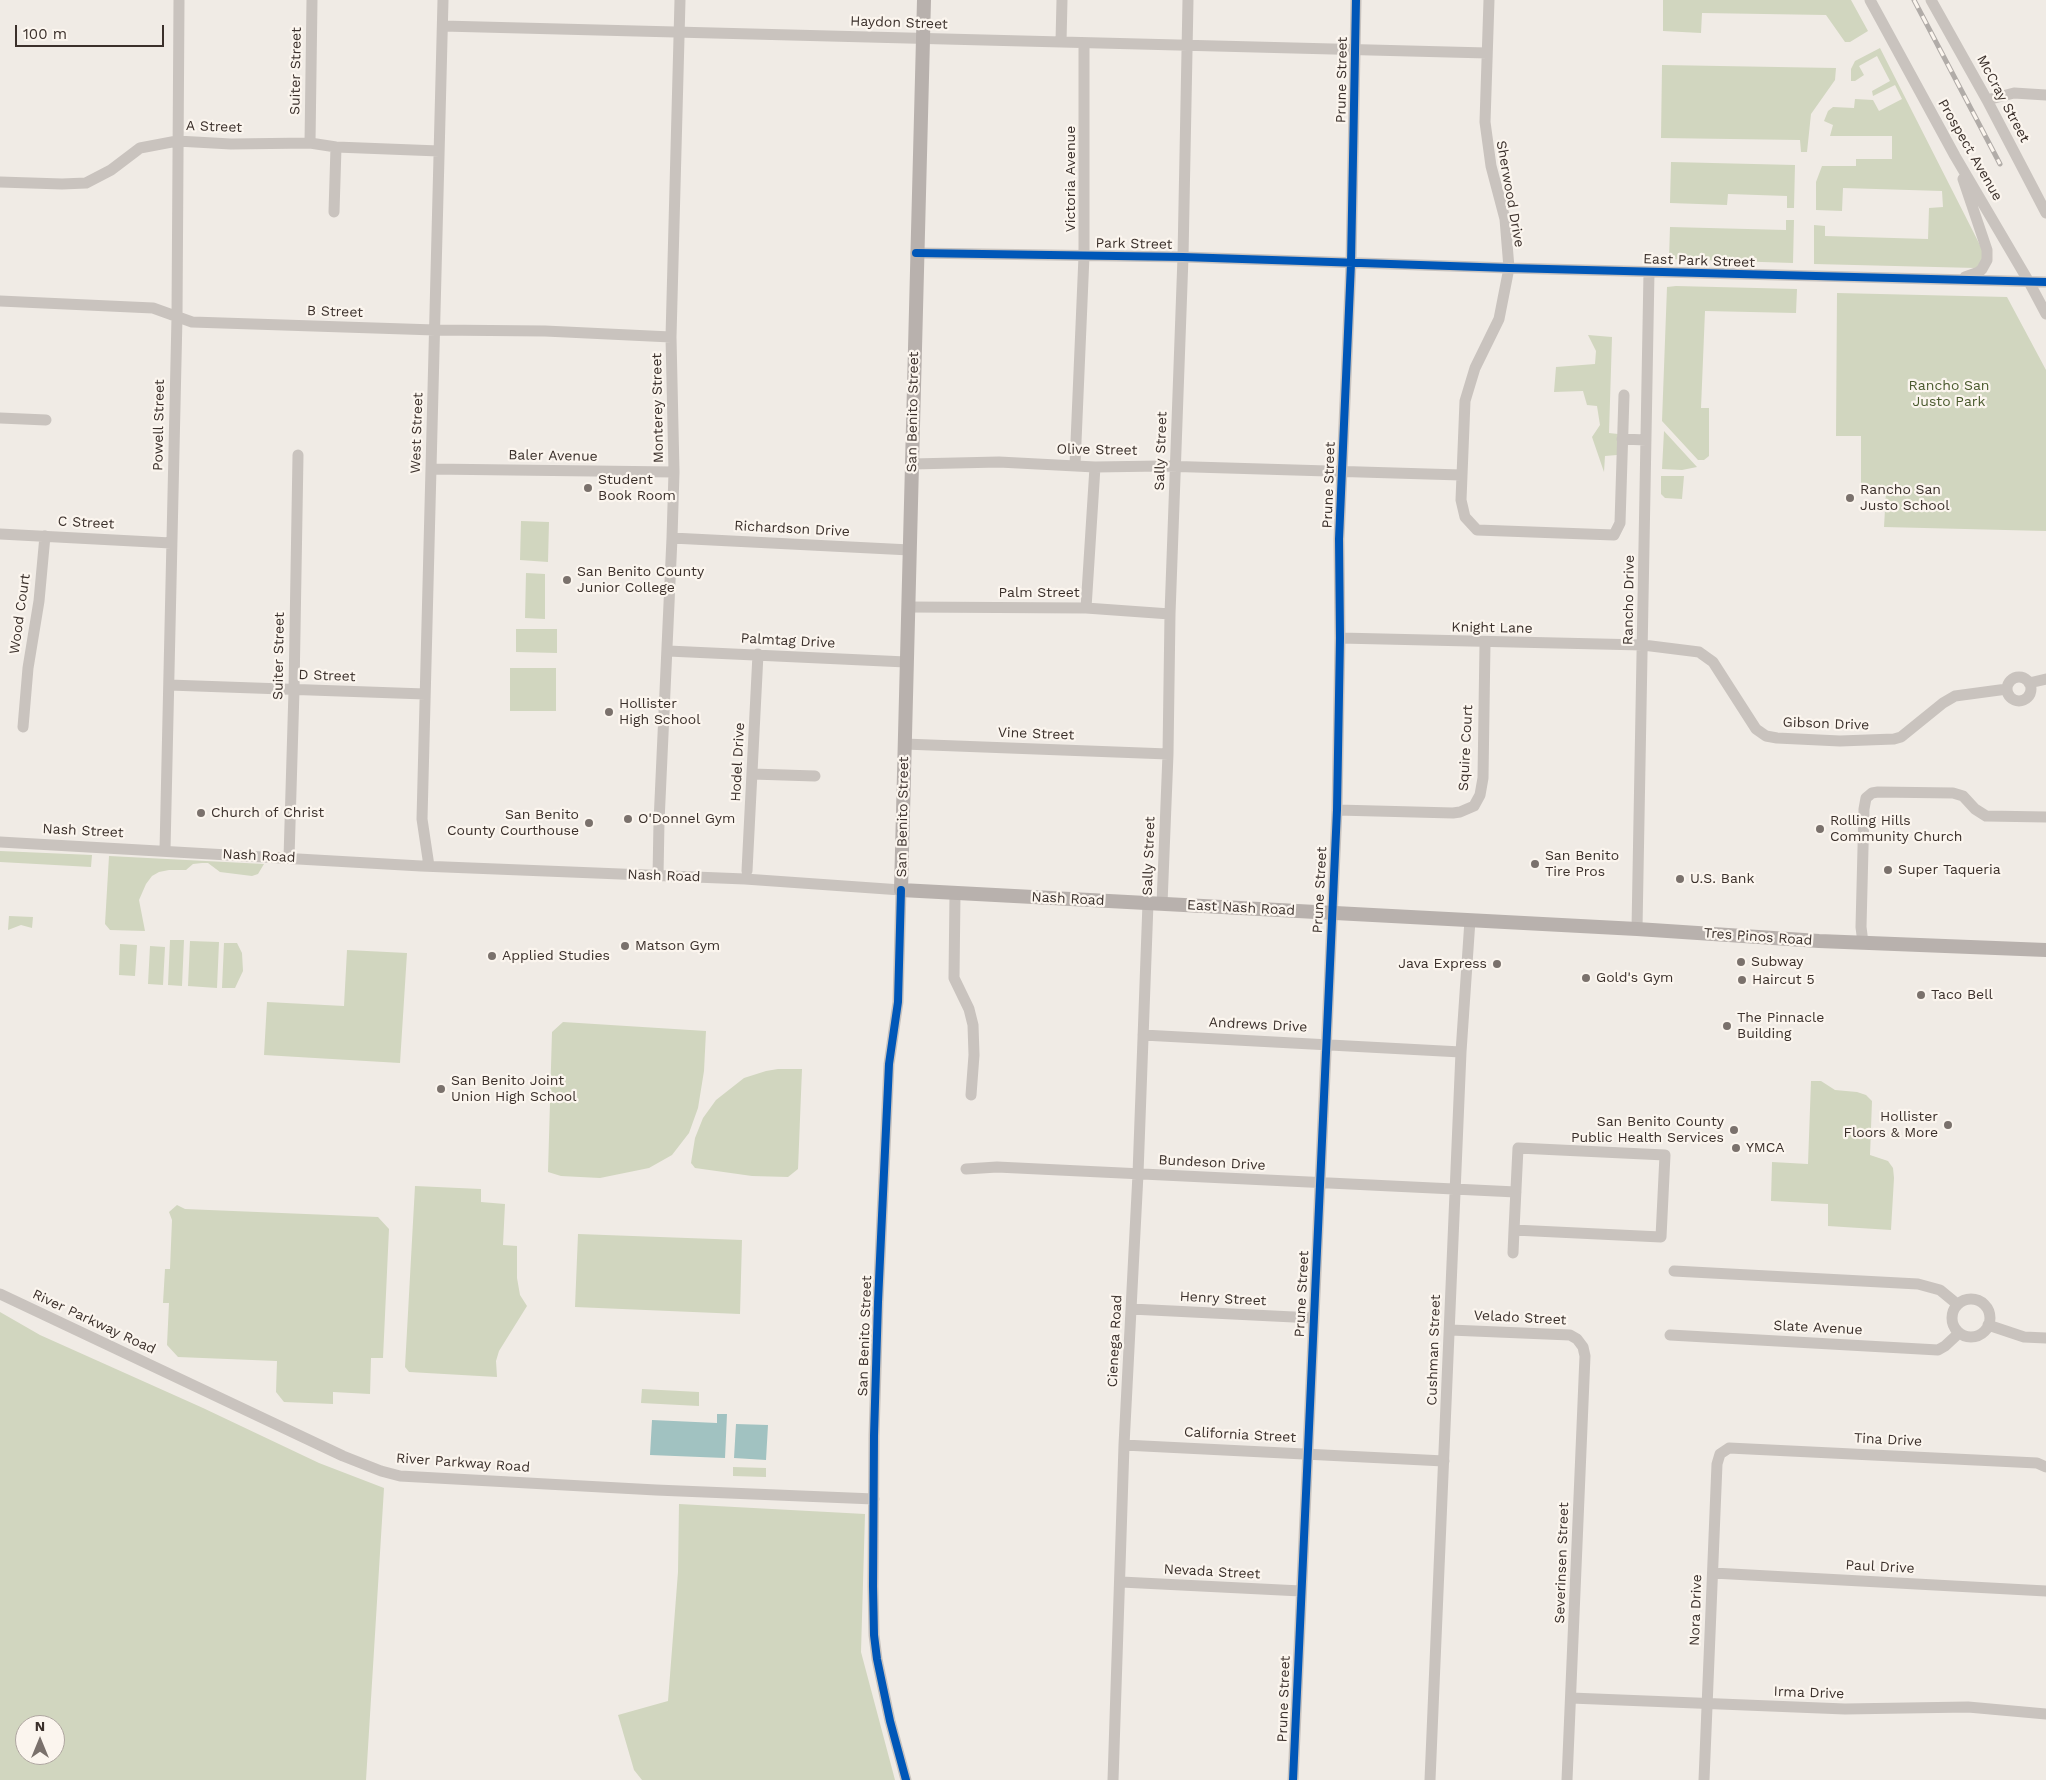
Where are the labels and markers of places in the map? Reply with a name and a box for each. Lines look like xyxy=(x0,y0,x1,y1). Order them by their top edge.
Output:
place label: Student Book Room xyxy=(598,472,676,504)
marker: Student Book Room xyxy=(582,482,594,494)
place label: Rancho San Justo School xyxy=(1860,482,1949,514)
marker: Rancho San Justo School xyxy=(1844,492,1856,504)
place label: San Benito County Junior College xyxy=(577,564,704,596)
marker: San Benito County Junior College xyxy=(561,574,573,586)
place label: Hollister High School xyxy=(619,696,700,729)
marker: Hollister High School xyxy=(603,706,615,718)
place label: Church of Christ xyxy=(211,805,324,821)
marker: Church of Christ xyxy=(195,807,207,819)
place label: San Benito County Courthouse xyxy=(447,807,579,840)
place label: O'Donnel Gym xyxy=(638,811,735,827)
marker: O'Donnel Gym xyxy=(622,813,634,825)
place label: Rolling Hills Community Church xyxy=(1830,813,1962,846)
marker: San Benito County Courthouse xyxy=(583,817,595,829)
marker: Rolling Hills Community Church xyxy=(1814,823,1826,835)
place label: San Benito Tire Pros xyxy=(1545,848,1619,880)
marker: San Benito Tire Pros xyxy=(1529,858,1541,870)
place label: Super Taqueria xyxy=(1898,862,2001,878)
marker: Super Taqueria xyxy=(1882,864,1894,876)
place label: U.S. Bank xyxy=(1690,871,1754,887)
marker: U.S. Bank xyxy=(1674,873,1686,885)
place label: Matson Gym xyxy=(635,938,720,954)
marker: Matson Gym xyxy=(619,940,631,952)
place label: Applied Studies xyxy=(502,948,610,964)
marker: Applied Studies xyxy=(486,950,498,962)
place label: Subway xyxy=(1751,954,1803,970)
place label: Java Express xyxy=(1398,956,1487,972)
marker: Subway xyxy=(1735,956,1747,968)
marker: Java Express xyxy=(1491,958,1503,970)
place label: Gold's Gym xyxy=(1596,970,1673,986)
marker: Gold's Gym xyxy=(1580,972,1592,984)
place label: Haircut 5 xyxy=(1752,972,1815,988)
marker: Haircut 5 xyxy=(1736,974,1748,986)
place label: Taco Bell xyxy=(1931,987,1993,1003)
marker: Taco Bell xyxy=(1915,989,1927,1001)
place label: The Pinnacle Building xyxy=(1737,1010,1824,1042)
marker: The Pinnacle Building xyxy=(1721,1020,1733,1032)
place label: San Benito Joint Union High School xyxy=(451,1073,577,1106)
marker: San Benito Joint Union High School xyxy=(435,1083,447,1095)
place label: Hollister Floors & More xyxy=(1844,1109,1938,1142)
place label: San Benito County Public Health Services xyxy=(1571,1114,1724,1146)
marker: Hollister Floors & More xyxy=(1942,1119,1954,1131)
marker: San Benito County Public Health Services xyxy=(1728,1124,1740,1136)
place label: YMCA xyxy=(1746,1140,1785,1156)
marker: YMCA xyxy=(1730,1142,1742,1154)

